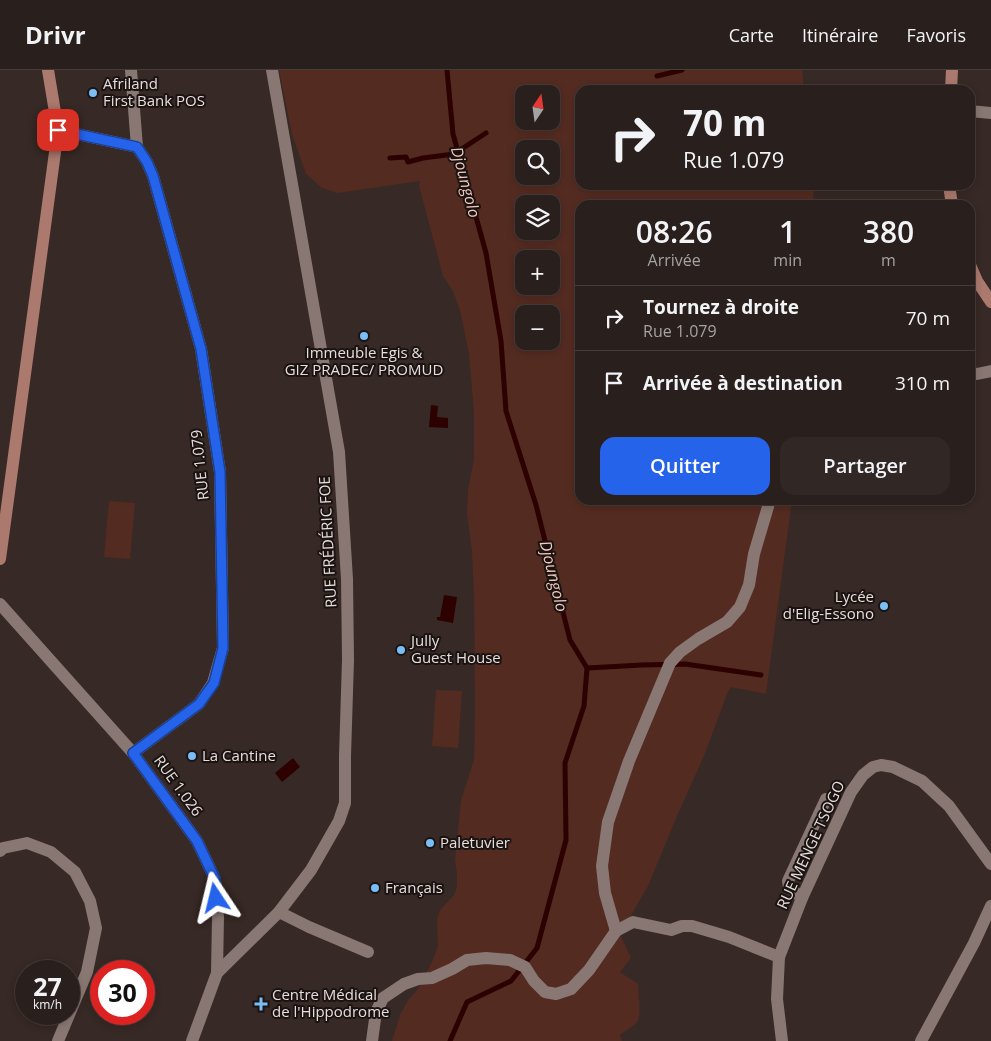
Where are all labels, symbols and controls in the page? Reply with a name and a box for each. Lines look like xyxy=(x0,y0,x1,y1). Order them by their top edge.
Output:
text: Drivr xyxy=(25,18,86,51)
text: Carte xyxy=(729,23,774,47)
text: Itinéraire xyxy=(802,23,878,47)
text: Favoris xyxy=(906,23,966,47)
place label: Afriland First Bank POS xyxy=(103,73,205,110)
north arrow xyxy=(515,85,560,130)
map controls xyxy=(515,85,560,350)
marker: Afriland First Bank POS xyxy=(87,87,99,99)
text: 70 m xyxy=(683,99,766,146)
icon: right xyxy=(600,105,665,170)
pin xyxy=(37,109,79,151)
icon: arrive xyxy=(44,116,72,144)
button: search xyxy=(515,140,560,185)
water label: Djoungolo xyxy=(446,144,486,220)
text: Rue 1.079 xyxy=(683,144,784,174)
button: layers xyxy=(515,195,560,240)
text: 08:26 xyxy=(636,211,713,252)
text: 1 xyxy=(779,211,796,252)
text: 380 xyxy=(863,211,914,252)
text: Arrivée xyxy=(648,249,701,271)
text: min xyxy=(773,249,802,271)
text: m xyxy=(881,249,896,271)
button: + xyxy=(515,250,560,295)
text: Tournez à droite xyxy=(643,294,799,320)
icon: right xyxy=(600,304,628,332)
button: − xyxy=(515,305,560,350)
text: 70 m xyxy=(906,305,950,331)
text: Rue 1.079 xyxy=(643,320,717,342)
marker: Immeuble Egis & GIZ PRADEC/ PROMUD xyxy=(358,330,370,342)
place label: Immeuble Egis & GIZ PRADEC/ PROMUD xyxy=(285,342,443,379)
icon: arrive xyxy=(600,369,628,397)
text: Arrivée à destination xyxy=(643,370,843,396)
text: 310 m xyxy=(895,370,950,396)
street label: RUE 1.079 xyxy=(185,429,213,501)
button: Quitter xyxy=(600,437,770,495)
button: Partager xyxy=(780,437,950,495)
street label: RUE FRÉDÉRIC FOE xyxy=(314,476,340,608)
water label: Djoungolo xyxy=(535,538,573,614)
place label: Lycée d'Elig-Essono xyxy=(783,586,874,623)
marker: Lycée d'Elig-Essono xyxy=(878,600,890,612)
place label: Jully Guest House xyxy=(409,630,501,667)
marker: Jully Guest House xyxy=(395,644,407,656)
place label: La Cantine xyxy=(202,745,276,765)
marker: La Cantine xyxy=(186,750,198,762)
street label: RUE 1.026 xyxy=(150,751,208,820)
street label: RUE MENGE TSOGO xyxy=(772,777,849,912)
place label: Paletuvier xyxy=(440,832,510,852)
marker: Paletuvier xyxy=(424,837,436,849)
position arrow xyxy=(189,871,241,923)
place label: Français xyxy=(385,877,443,897)
marker: Français xyxy=(369,882,381,894)
speed limit sign: 30 xyxy=(90,960,155,1025)
text: 27 xyxy=(33,969,62,1003)
place label: Centre Médical de l'Hippodrome xyxy=(272,984,389,1021)
text: km/h xyxy=(33,996,62,1013)
marker: Centre Médical de l'Hippodrome xyxy=(254,997,268,1011)

